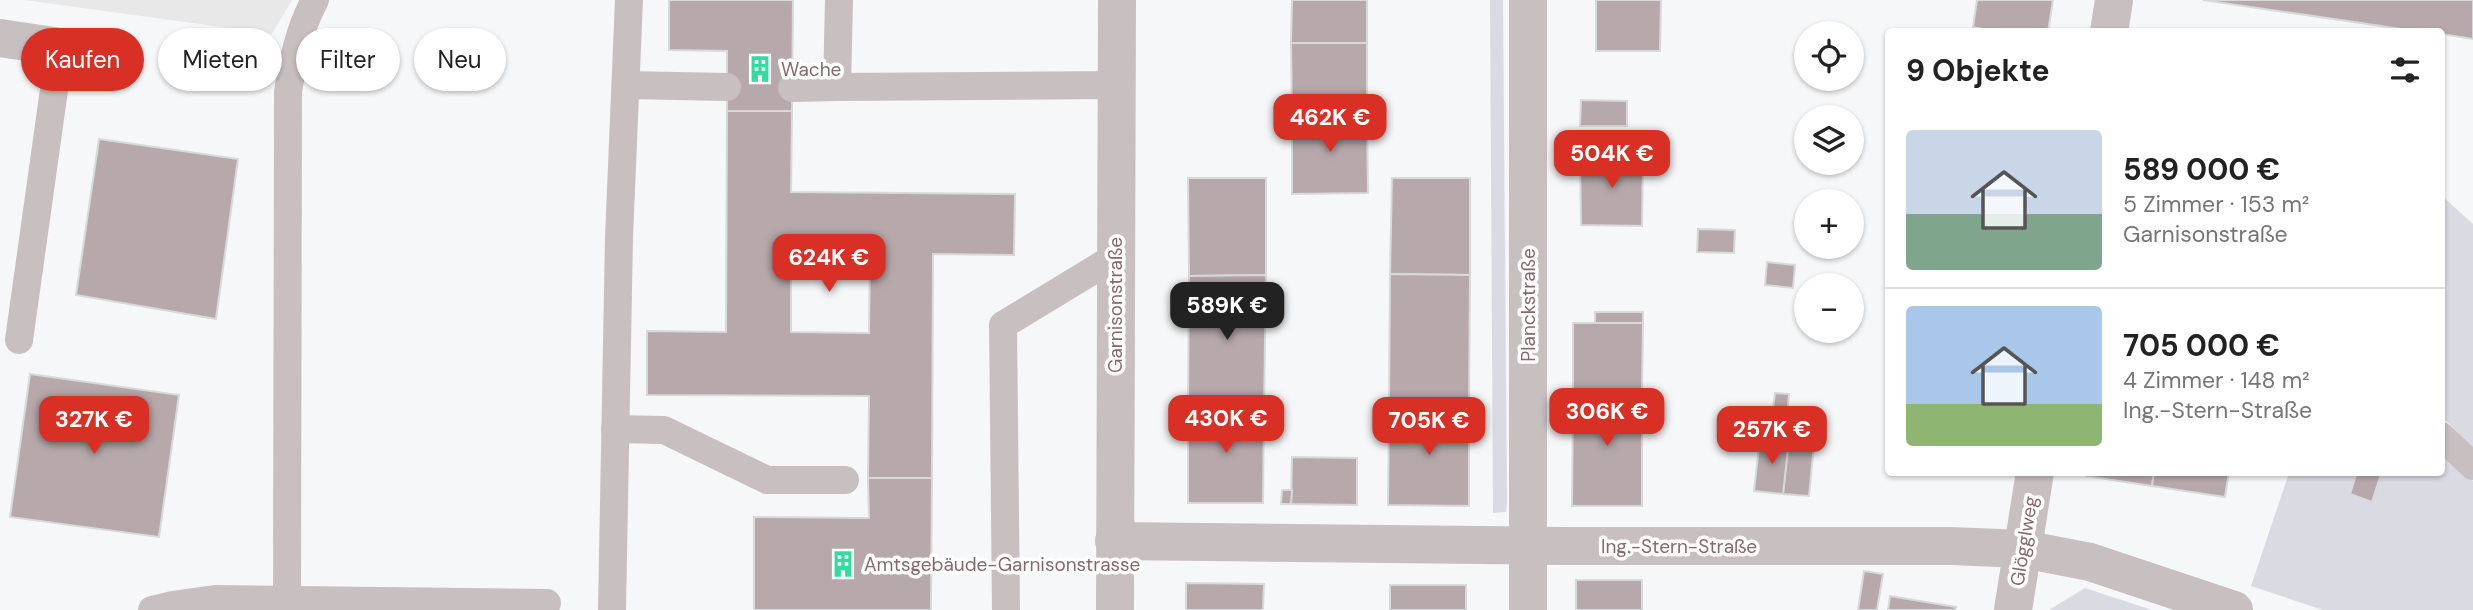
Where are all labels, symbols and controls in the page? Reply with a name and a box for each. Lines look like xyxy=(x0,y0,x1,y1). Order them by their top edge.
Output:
map controls xyxy=(1794,21,1864,343)
button: locate xyxy=(1794,21,1864,91)
chip: Kaufen xyxy=(21,28,144,91)
chip: Mieten xyxy=(158,28,282,91)
chip: Filter xyxy=(296,28,400,91)
chip: Neu xyxy=(414,28,506,91)
text: 9 Objekte xyxy=(1906,51,2050,90)
icon: filters xyxy=(2386,51,2424,89)
building icon: Wache xyxy=(745,54,775,84)
place label: Wache xyxy=(781,57,841,82)
pin: 462K € xyxy=(1273,94,1387,154)
text: 462K € xyxy=(1289,102,1371,132)
button: layers xyxy=(1794,105,1864,175)
pin: 504K € xyxy=(1555,130,1669,190)
text: 504K € xyxy=(1570,138,1654,168)
text: 589 000 € xyxy=(2123,150,2280,189)
icon: home xyxy=(1962,158,2046,242)
button: + xyxy=(1794,189,1864,259)
text: 5 Zimmer · 153 m² xyxy=(2123,189,2309,219)
text: Garnisonstraße xyxy=(2123,219,2288,249)
pin: 624K € xyxy=(772,234,886,294)
street label: Garnisonstraße xyxy=(1103,237,1128,373)
text: 624K € xyxy=(789,242,870,272)
street label: Planckstraße xyxy=(1516,248,1541,362)
button: − xyxy=(1794,273,1864,343)
pin: 589K € xyxy=(1170,282,1284,342)
text: 589K € xyxy=(1186,290,1268,320)
text: 705 000 € xyxy=(2123,326,2280,365)
icon: home xyxy=(1962,334,2046,418)
text: 4 Zimmer · 148 m² xyxy=(2123,365,2310,395)
pin: 306K € xyxy=(1550,388,1664,448)
text: Ing.-Stern-Straße xyxy=(2123,395,2312,425)
pin: 327K € xyxy=(37,396,151,456)
pin: 430K € xyxy=(1169,396,1283,455)
text: 306K € xyxy=(1565,396,1649,426)
pin: 705K € xyxy=(1372,398,1486,457)
text: 430K € xyxy=(1184,403,1268,433)
text: 327K € xyxy=(55,404,133,434)
text: 705K € xyxy=(1388,405,1470,435)
pin: 257K € xyxy=(1715,406,1829,466)
text: 257K € xyxy=(1733,414,1811,444)
street label: Glögglweg xyxy=(2005,494,2043,588)
street label: Ing.-Stern-Straße xyxy=(1601,534,1757,559)
building icon: Amtsgebäude-Garnisonstrasse xyxy=(828,549,858,579)
place label: Amtsgebäude-Garnisonstrasse xyxy=(864,552,1140,577)

